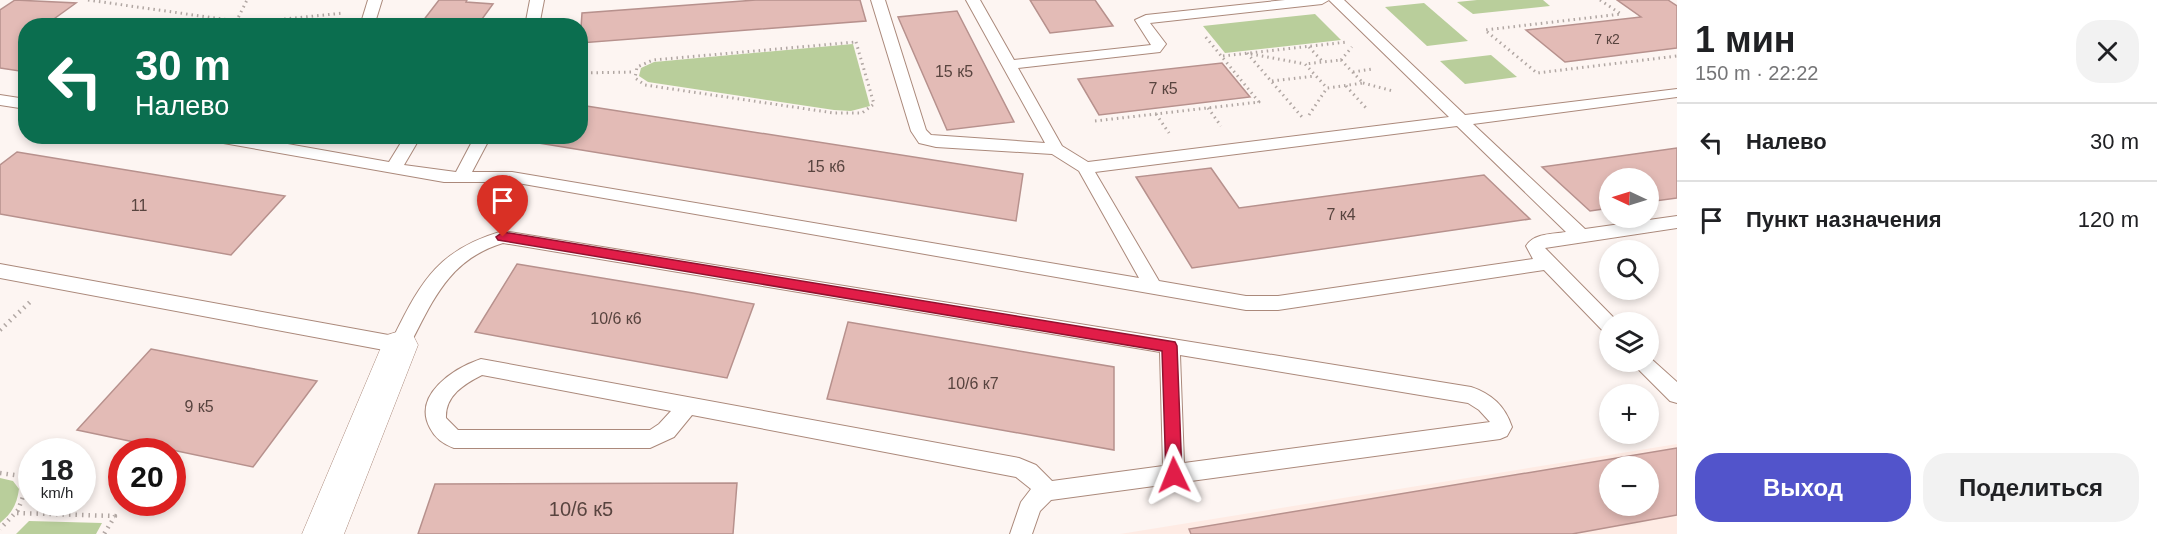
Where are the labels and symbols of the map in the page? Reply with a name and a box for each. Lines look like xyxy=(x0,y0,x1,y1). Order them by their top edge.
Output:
house number: 7 к2 xyxy=(1594,31,1620,47)
house number: 15 к5 xyxy=(935,63,973,80)
house number: 7 к5 xyxy=(1148,80,1178,97)
house number: 15 к6 xyxy=(807,158,845,175)
north arrow xyxy=(1599,168,1659,228)
pin xyxy=(477,175,528,237)
house number: 11 xyxy=(131,197,147,214)
house number: 7 к4 xyxy=(1326,206,1356,223)
house number: 10/6 к6 xyxy=(590,310,642,327)
house number: 10/6 к7 xyxy=(947,375,999,392)
house number: 9 к5 xyxy=(184,398,214,415)
speed limit sign: 20 xyxy=(108,438,186,516)
position arrow xyxy=(1142,443,1206,507)
house number: 10/6 к5 xyxy=(549,498,613,520)

